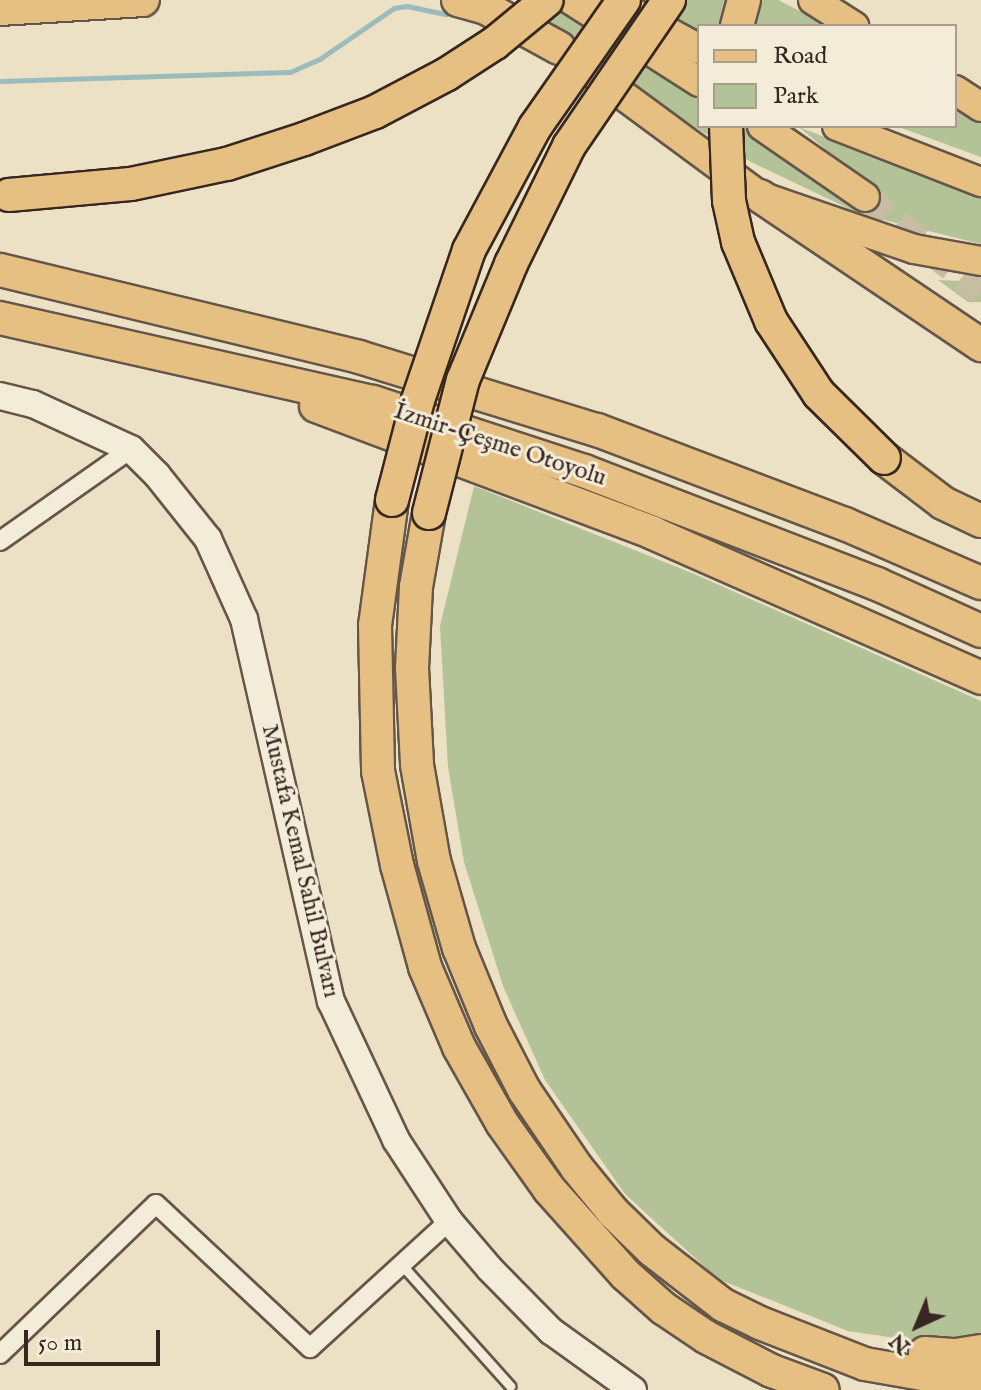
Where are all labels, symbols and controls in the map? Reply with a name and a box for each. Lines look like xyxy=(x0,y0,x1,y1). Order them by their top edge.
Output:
legend xyxy=(697,24,957,128)
text: Road xyxy=(773,41,827,72)
text: Park xyxy=(773,81,819,112)
street label: İzmir-Çeşme Otoyolu xyxy=(390,397,610,493)
street label: Mustafa Kemal Sahil Bulvarı xyxy=(255,722,345,1000)
north arrow xyxy=(877,1286,957,1366)
scale bar xyxy=(28,1314,164,1364)
text: N xyxy=(884,1327,917,1360)
text: 50 m xyxy=(38,1328,82,1359)

